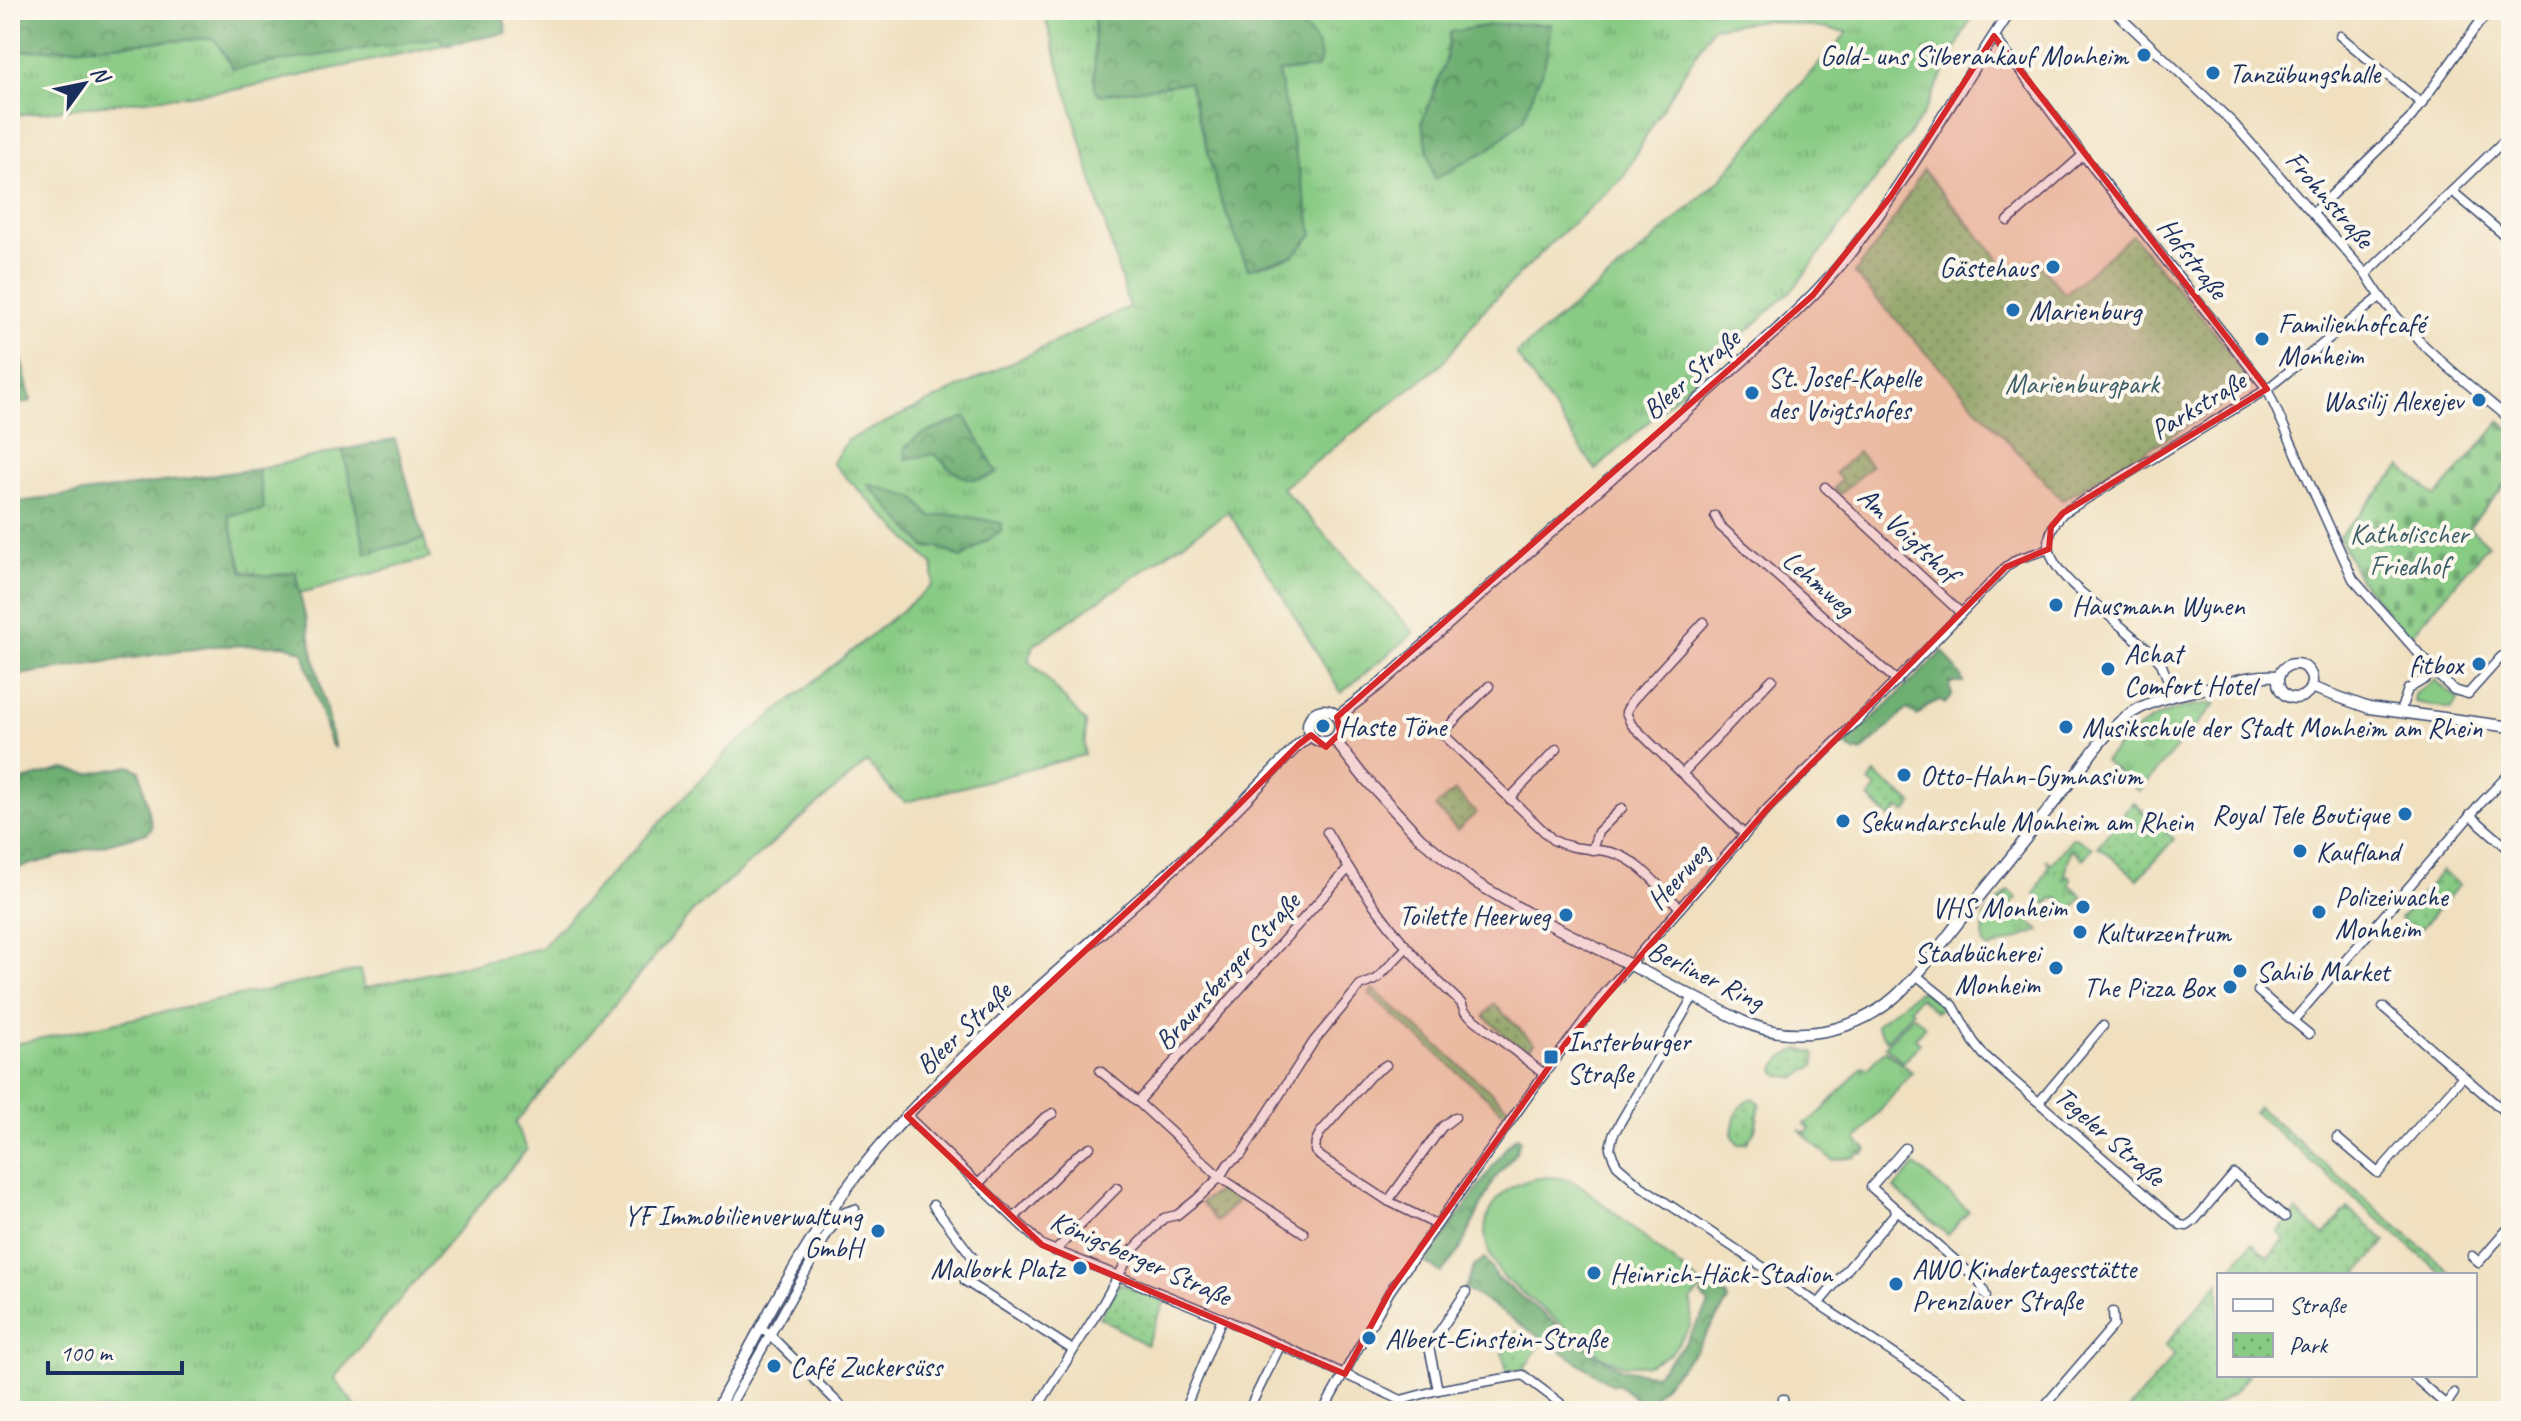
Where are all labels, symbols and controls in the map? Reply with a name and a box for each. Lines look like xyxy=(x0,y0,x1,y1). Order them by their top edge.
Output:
place label: Gold- uns Silberankauf Monheim xyxy=(1820,38,2130,73)
north arrow xyxy=(44,44,124,124)
marker: Gold- uns Silberankauf Monheim xyxy=(2135,46,2153,64)
place label: Tanzübungshalle xyxy=(2229,56,2382,91)
text: N xyxy=(84,60,117,90)
marker: Tanzübungshalle xyxy=(2204,64,2222,82)
street label: Frohnstraße xyxy=(2278,143,2383,256)
street label: Hofstraße xyxy=(2150,210,2237,307)
place label: Gästehaus xyxy=(1939,250,2039,285)
marker: Gästehaus xyxy=(2044,258,2062,276)
place label: Marienburg xyxy=(2029,293,2143,328)
marker: Marienburg xyxy=(2004,301,2022,319)
place label: Familienhofcafé Monheim xyxy=(2278,306,2429,373)
street label: Bleer Straße xyxy=(1635,320,1748,427)
marker: Familienhofcafé Monheim xyxy=(2253,330,2271,348)
place label: St. Josef-Kapelle des Voigtshofes xyxy=(1768,360,1923,427)
street label: Parkstraße xyxy=(2144,362,2254,447)
park label: Marienburgpark xyxy=(2005,366,2161,401)
place label: Wasilij Alexejev xyxy=(2323,383,2466,418)
marker: St. Josef-Kapelle des Voigtshofes xyxy=(1743,384,1761,402)
marker: Wasilij Alexejev xyxy=(2470,391,2488,409)
street label: Am Voigtshof xyxy=(1851,479,1970,594)
park label: Katholischer Friedhof xyxy=(2350,516,2471,583)
street label: Lehmweg xyxy=(1776,542,1863,625)
place label: Hausmann Wynen xyxy=(2072,588,2246,623)
marker: Hausmann Wynen xyxy=(2047,596,2065,614)
place label: Achat Comfort Hotel xyxy=(2124,636,2261,703)
place label: fitbox xyxy=(2409,647,2465,682)
marker: fitbox xyxy=(2470,655,2488,673)
marker: Achat Comfort Hotel xyxy=(2099,660,2117,678)
place label: Haste Töne xyxy=(1339,709,1448,744)
place label: Musikschule der Stadt Monheim am Rhein xyxy=(2082,710,2483,745)
marker: Haste Töne xyxy=(1314,717,1332,735)
marker: Musikschule der Stadt Monheim am Rhein xyxy=(2057,718,2075,736)
place label: Otto-Hahn-Gymnasium xyxy=(1920,758,2144,793)
marker: Otto-Hahn-Gymnasium xyxy=(1895,766,1913,784)
place label: Royal Tele Boutique xyxy=(2212,797,2391,832)
place label: Sekundarschule Monheim am Rhein xyxy=(1859,804,2194,839)
marker: Royal Tele Boutique xyxy=(2396,805,2414,823)
marker: Sekundarschule Monheim am Rhein xyxy=(1834,812,1852,830)
street label: Heerweg xyxy=(1639,834,1718,917)
place label: Kaufland xyxy=(2316,834,2403,869)
marker: Kaufland xyxy=(2291,842,2309,860)
place label: Polizeiwache Monheim xyxy=(2335,879,2450,946)
street label: Braunsberger Straße xyxy=(1147,883,1308,1057)
place label: VHS Monheim xyxy=(1932,890,2068,925)
place label: Toilette Heerweg xyxy=(1399,898,1552,933)
marker: VHS Monheim xyxy=(2074,898,2092,916)
marker: Polizeiwache Monheim xyxy=(2310,903,2328,921)
marker: Toilette Heerweg xyxy=(1557,906,1575,924)
place label: Kulturzentrum xyxy=(2096,915,2233,950)
marker: Kulturzentrum xyxy=(2071,923,2089,941)
street label: Berliner Ring xyxy=(1642,932,1772,1019)
place label: Stadbücherei Monheim xyxy=(1915,935,2044,1002)
place label: Sahib Market xyxy=(2256,954,2392,989)
marker: Stadbücherei Monheim xyxy=(2047,959,2065,977)
marker: Sahib Market xyxy=(2231,962,2249,980)
place label: The Pizza Box xyxy=(2084,970,2216,1005)
street label: Bleer Straße xyxy=(908,973,1019,1082)
marker: The Pizza Box xyxy=(2221,978,2239,996)
place label: Insterburger Straße xyxy=(1567,1024,1692,1091)
marker: Insterburger Straße xyxy=(1542,1048,1560,1066)
street label: Tegeler Straße xyxy=(2048,1078,2174,1195)
place label: YF Immobilienverwaltung GmbH xyxy=(624,1198,866,1265)
street label: Königsberger Straße xyxy=(1045,1203,1238,1314)
marker: YF Immobilienverwaltung GmbH xyxy=(869,1222,887,1240)
place label: Malbork Platz xyxy=(930,1251,1067,1286)
place label: AWO Kindertagesstätte Prenzlauer Straße xyxy=(1912,1251,2138,1318)
place label: Heinrich-Häck-Stadion xyxy=(1610,1256,1834,1291)
marker: Malbork Platz xyxy=(1071,1259,1089,1277)
marker: Heinrich-Häck-Stadion xyxy=(1585,1264,1603,1282)
legend xyxy=(2217,1273,2477,1377)
marker: AWO Kindertagesstätte Prenzlauer Straße xyxy=(1887,1275,1905,1293)
text: Straße xyxy=(2289,1290,2348,1320)
place label: Albert-Einstein-Straße xyxy=(1385,1321,1609,1356)
scale bar xyxy=(48,1325,182,1375)
marker: Albert-Einstein-Straße xyxy=(1360,1329,1378,1347)
text: Park xyxy=(2289,1330,2329,1360)
text: 100 m xyxy=(60,1338,114,1368)
place label: Café Zuckersüss xyxy=(790,1349,944,1384)
marker: Café Zuckersüss xyxy=(765,1357,783,1375)

